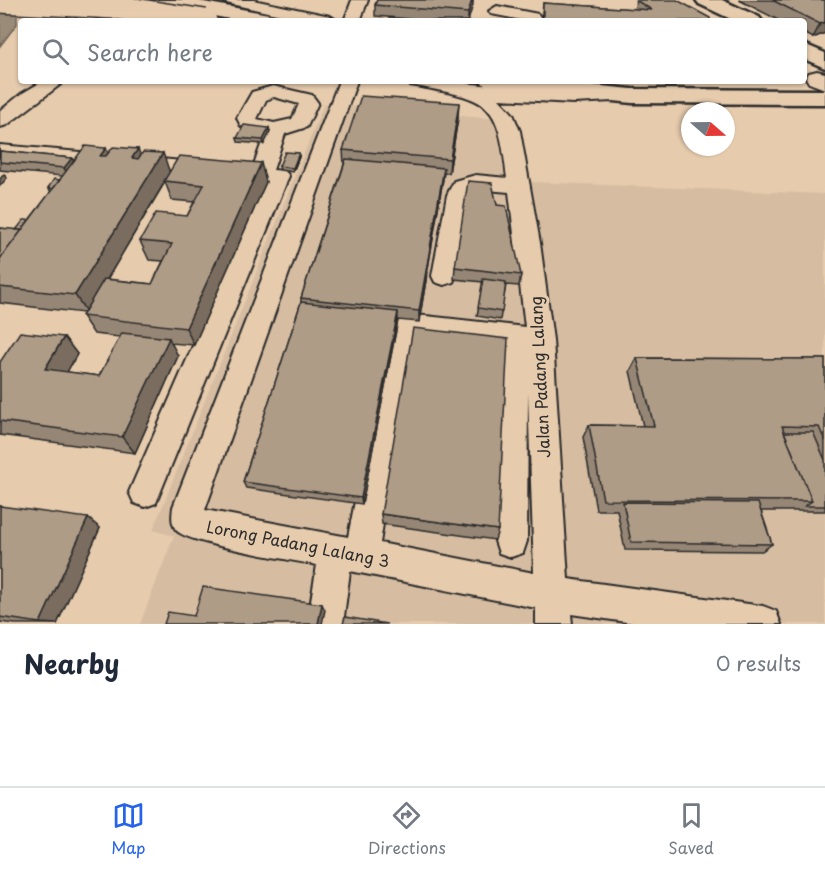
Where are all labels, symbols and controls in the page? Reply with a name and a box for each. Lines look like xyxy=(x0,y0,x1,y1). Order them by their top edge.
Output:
search box xyxy=(18,18,807,84)
icon: search xyxy=(39,35,72,68)
text: Search here xyxy=(87,35,213,68)
north arrow xyxy=(681,102,735,156)
street label: Jalan Padang Lalang xyxy=(523,296,555,459)
street label: Lorong Padang Lalang 3 xyxy=(205,513,392,573)
text: Nearby xyxy=(24,644,119,683)
text: 0 results xyxy=(716,648,801,678)
tab: Map xyxy=(111,799,145,859)
tab: Directions xyxy=(368,799,446,859)
tab: Saved xyxy=(668,799,714,859)

